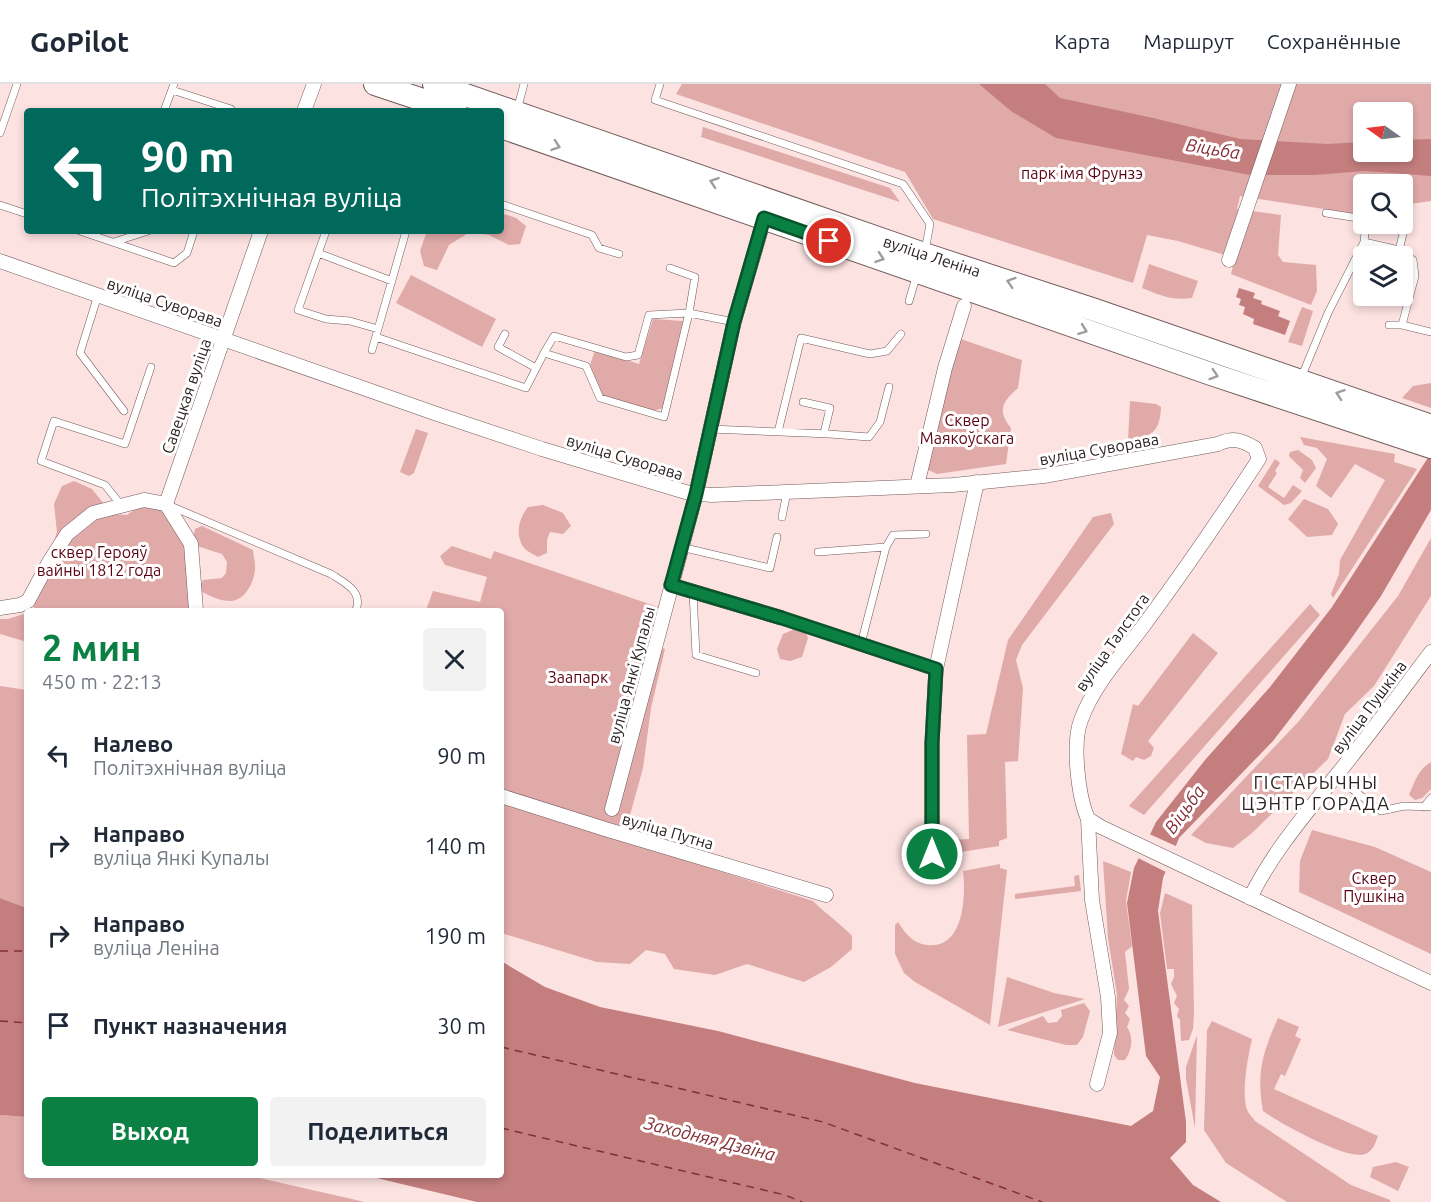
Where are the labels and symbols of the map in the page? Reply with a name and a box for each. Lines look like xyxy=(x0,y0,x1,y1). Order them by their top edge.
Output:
north arrow xyxy=(1353,102,1413,162)
water label: Віцьба xyxy=(1184,134,1242,162)
one-way arrow xyxy=(550,138,561,151)
park label: парк імя Фрунзэ xyxy=(1021,164,1143,182)
one-way arrow xyxy=(710,176,720,189)
pin xyxy=(803,215,854,266)
street label: вуліца Леніна xyxy=(881,232,983,280)
one-way arrow xyxy=(874,251,885,264)
street label: вуліца Суворава xyxy=(105,274,225,330)
one-way arrow xyxy=(1006,277,1017,290)
one-way arrow xyxy=(1077,323,1088,335)
street label: Савецкая вуліца xyxy=(158,336,214,456)
one-way arrow xyxy=(1208,368,1219,381)
one-way arrow xyxy=(1335,389,1346,402)
park label: Сквер Маякоўскага xyxy=(920,411,1014,447)
street label: вуліца Суворава xyxy=(1038,430,1160,468)
street label: вуліца Суворава xyxy=(564,431,686,483)
park label: сквер Герояў вайны 1812 года xyxy=(37,543,161,579)
street label: вуліца Талстога xyxy=(1072,590,1152,694)
street label: вуліца Янкі Купалы xyxy=(604,604,658,746)
street label: вуліца Пушкіна xyxy=(1328,657,1410,757)
park label: Заапарк xyxy=(548,668,608,686)
district label: ГІСТАРЫЧНЫ ЦЭНТР ГОРАДА xyxy=(1242,772,1390,813)
water label: Віцьба xyxy=(1160,781,1208,837)
street label: вуліца Путна xyxy=(620,809,716,853)
position arrow xyxy=(900,822,964,886)
park label: Сквер Пушкіна xyxy=(1343,869,1405,905)
water label: Заходняя Дзвіна xyxy=(642,1112,778,1164)

